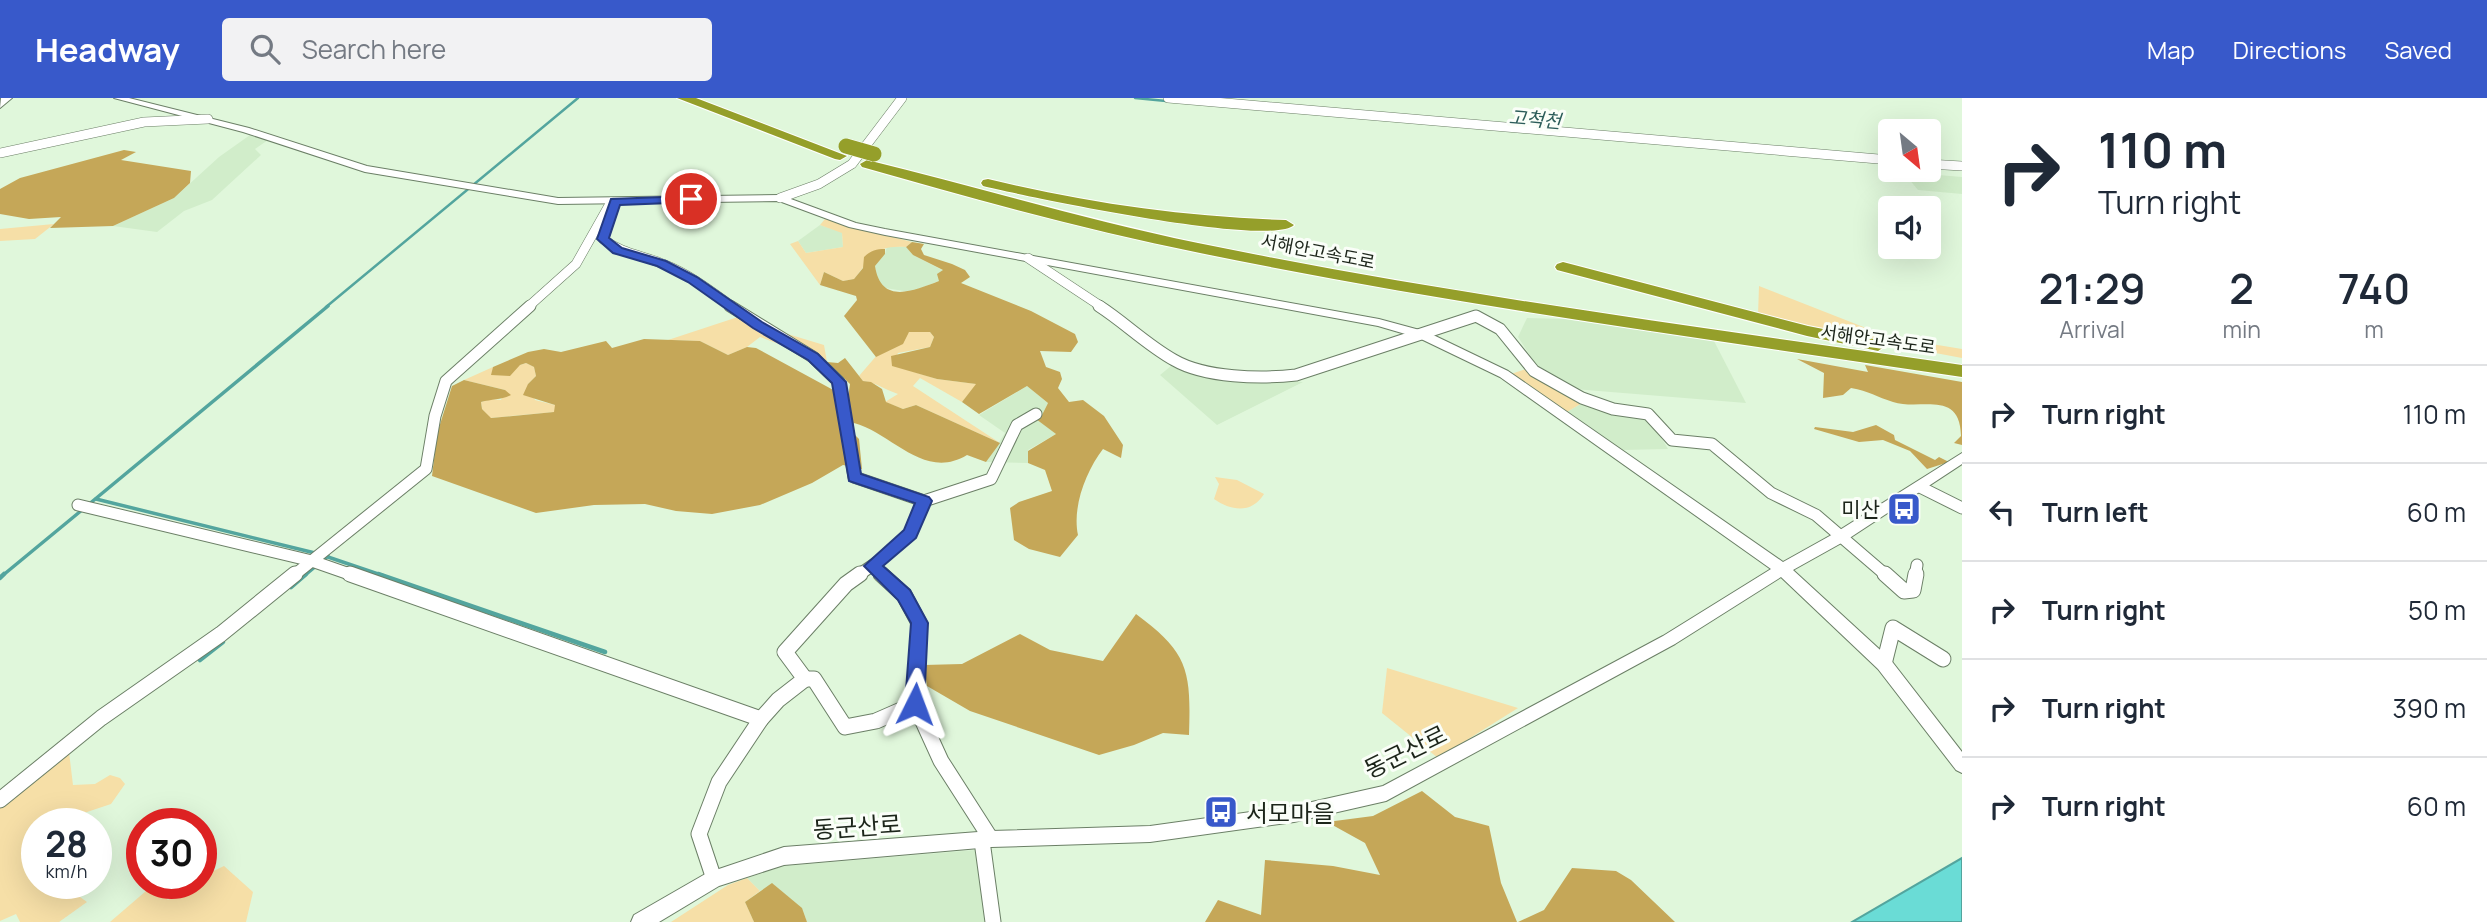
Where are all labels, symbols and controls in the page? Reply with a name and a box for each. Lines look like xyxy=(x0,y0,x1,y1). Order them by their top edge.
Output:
search box xyxy=(222,18,712,81)
text: Headway xyxy=(35,27,180,72)
icon: search xyxy=(246,30,284,68)
text: Search here xyxy=(302,31,446,67)
text: Map xyxy=(2147,33,2195,66)
text: Directions xyxy=(2233,33,2346,66)
text: Saved xyxy=(2384,33,2452,66)
water label: 고척천 xyxy=(1508,104,1564,134)
text: 110 m xyxy=(2098,116,2227,183)
north arrow xyxy=(1878,119,1941,182)
map controls xyxy=(1878,119,1941,259)
icon: right xyxy=(1983,126,2074,217)
pin xyxy=(661,169,721,229)
icon: arrive xyxy=(672,180,710,218)
text: Turn right xyxy=(2098,180,2241,224)
button: sound xyxy=(1878,196,1941,259)
street label: 서해안고속도로 xyxy=(1259,228,1377,274)
text: 21:29 xyxy=(2039,259,2146,317)
text: 2 xyxy=(2229,259,2254,317)
text: 740 xyxy=(2338,259,2410,317)
text: Arrival xyxy=(2059,313,2125,345)
text: min xyxy=(2222,313,2261,345)
text: m xyxy=(2364,313,2384,345)
street label: 서해안고속도로 xyxy=(1819,319,1937,359)
icon: right xyxy=(1983,395,2021,433)
text: Turn right xyxy=(2042,396,2166,432)
text: 110 m xyxy=(2403,396,2466,432)
bus stop icon: 미산 xyxy=(1885,490,1923,528)
icon: left xyxy=(1983,493,2021,531)
text: Turn left xyxy=(2042,494,2149,530)
text: 60 m xyxy=(2407,494,2466,530)
place label: 미산 xyxy=(1841,495,1880,523)
icon: right xyxy=(1983,591,2021,629)
text: Turn right xyxy=(2042,592,2166,628)
text: 50 m xyxy=(2408,592,2466,628)
position arrow xyxy=(878,667,952,741)
icon: right xyxy=(1983,689,2021,727)
text: Turn right xyxy=(2042,690,2166,726)
text: 390 m xyxy=(2392,690,2466,726)
street label: 동군산로 xyxy=(1358,717,1452,785)
icon: right xyxy=(1983,787,2021,825)
text: Turn right xyxy=(2042,788,2166,824)
text: 60 m xyxy=(2407,788,2466,824)
bus stop icon: 서모마을 xyxy=(1202,793,1240,831)
place label: 서모마을 xyxy=(1246,796,1334,829)
street label: 동군산로 xyxy=(812,806,902,846)
speed limit sign: 30 xyxy=(126,808,217,899)
text: 28 xyxy=(45,820,88,868)
text: km/h xyxy=(46,859,87,883)

